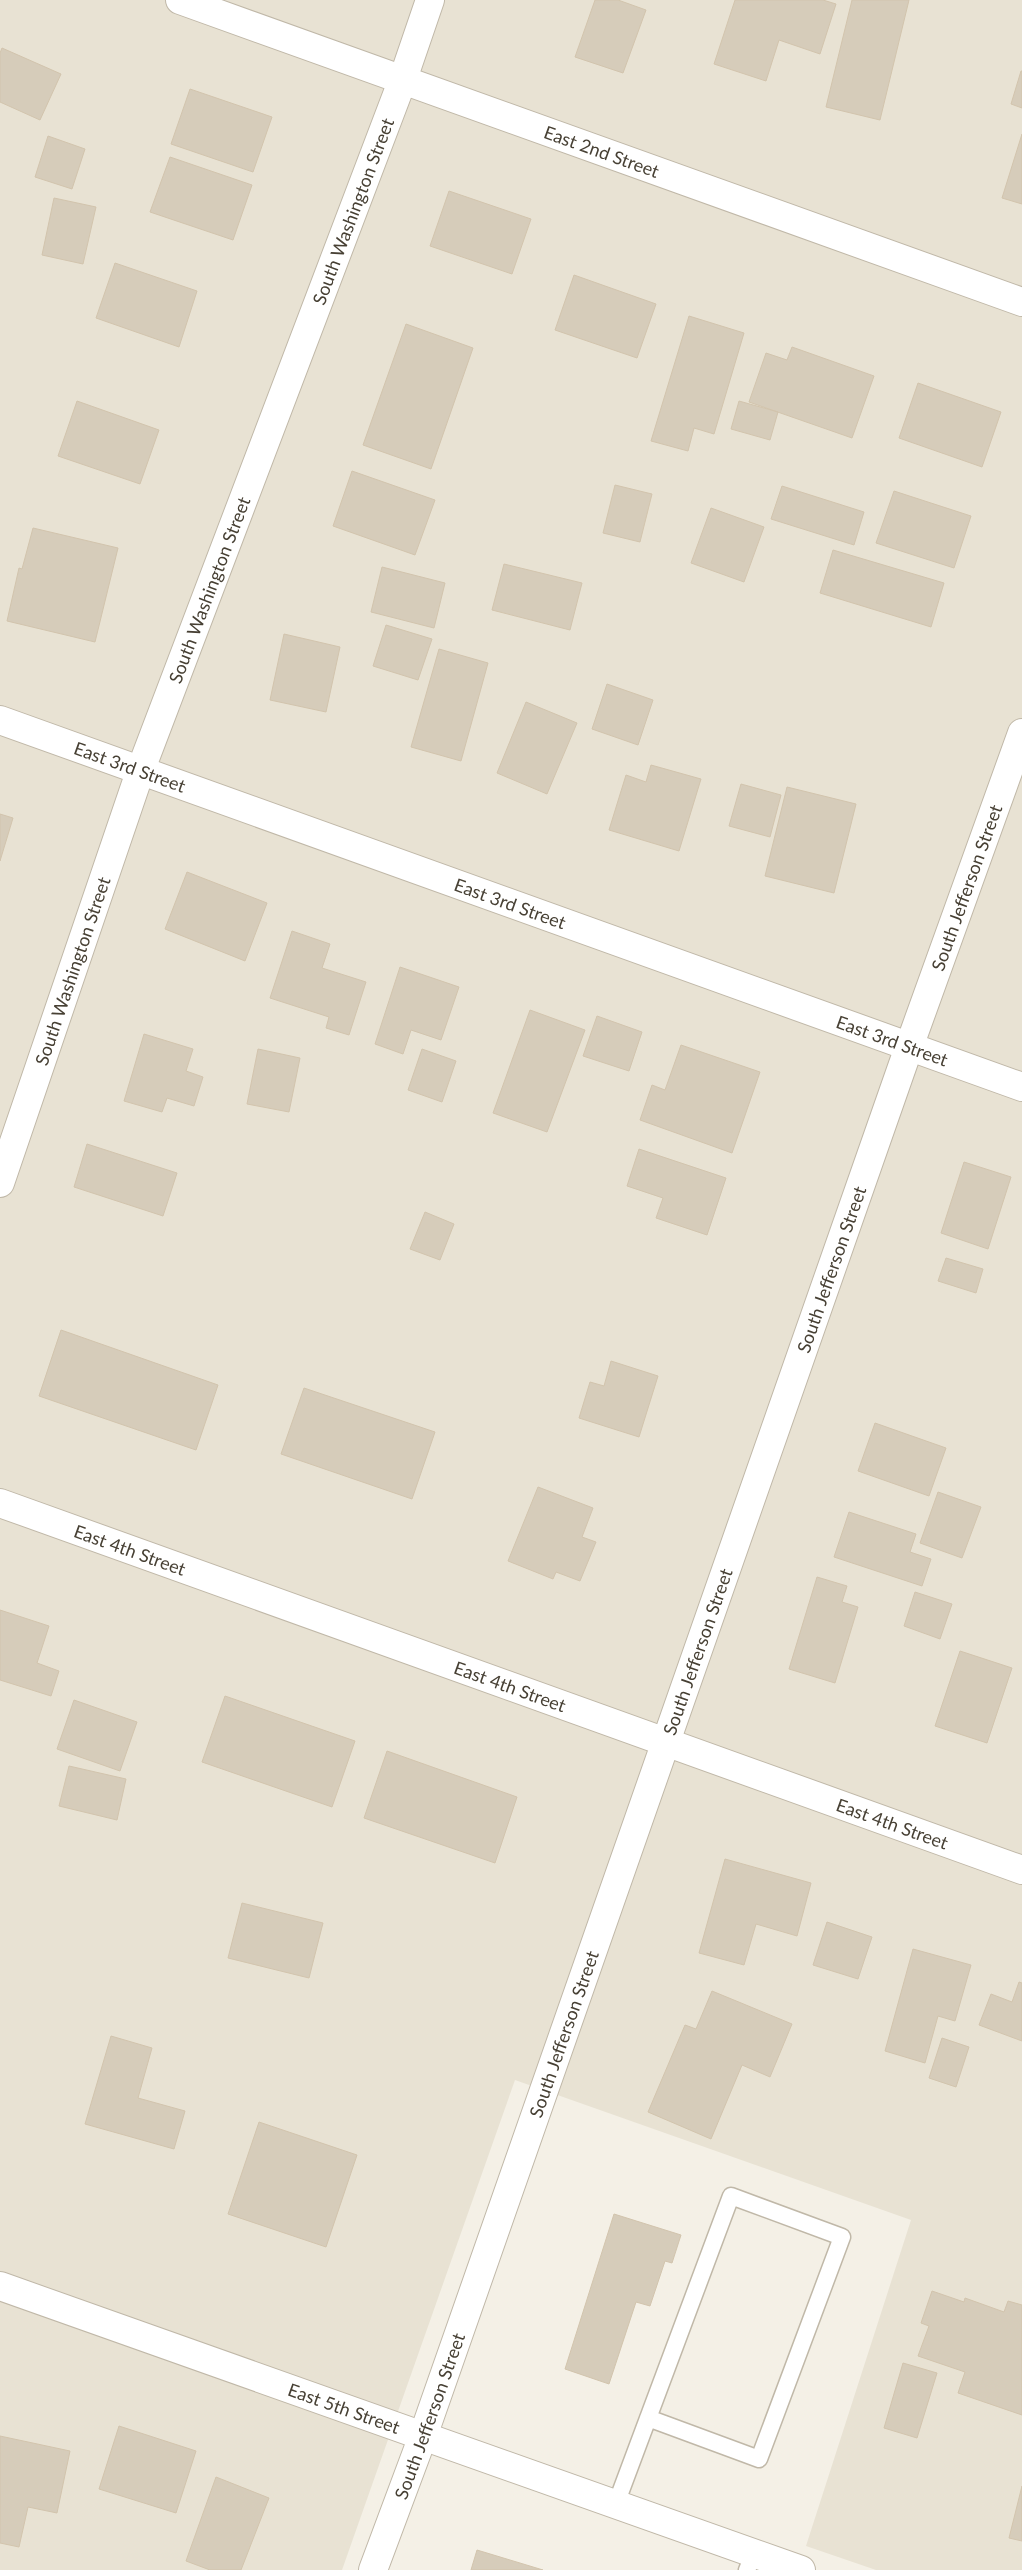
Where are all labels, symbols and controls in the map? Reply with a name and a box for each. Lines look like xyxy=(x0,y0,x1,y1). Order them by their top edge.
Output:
street label: South Washington Street xyxy=(307,114,398,308)
street label: East 2nd Street xyxy=(541,121,663,182)
street label: South Washington Street xyxy=(164,493,255,686)
street label: East 3rd Street xyxy=(71,737,189,797)
street label: South Jefferson Street xyxy=(926,801,1007,974)
street label: South Washington Street xyxy=(30,873,115,1068)
street label: East 3rd Street xyxy=(451,873,569,933)
street label: East 3rd Street xyxy=(833,1010,951,1071)
street label: South Jefferson Street xyxy=(792,1183,871,1356)
street label: East 4th Street xyxy=(71,1519,189,1580)
street label: South Jefferson Street xyxy=(658,1565,737,1738)
street label: East 4th Street xyxy=(451,1656,569,1717)
street label: East 4th Street xyxy=(833,1793,952,1854)
street label: South Jefferson Street xyxy=(524,1947,603,2120)
street label: South Jefferson Street xyxy=(389,2329,469,2502)
street label: East 5th Street xyxy=(285,2378,403,2438)

